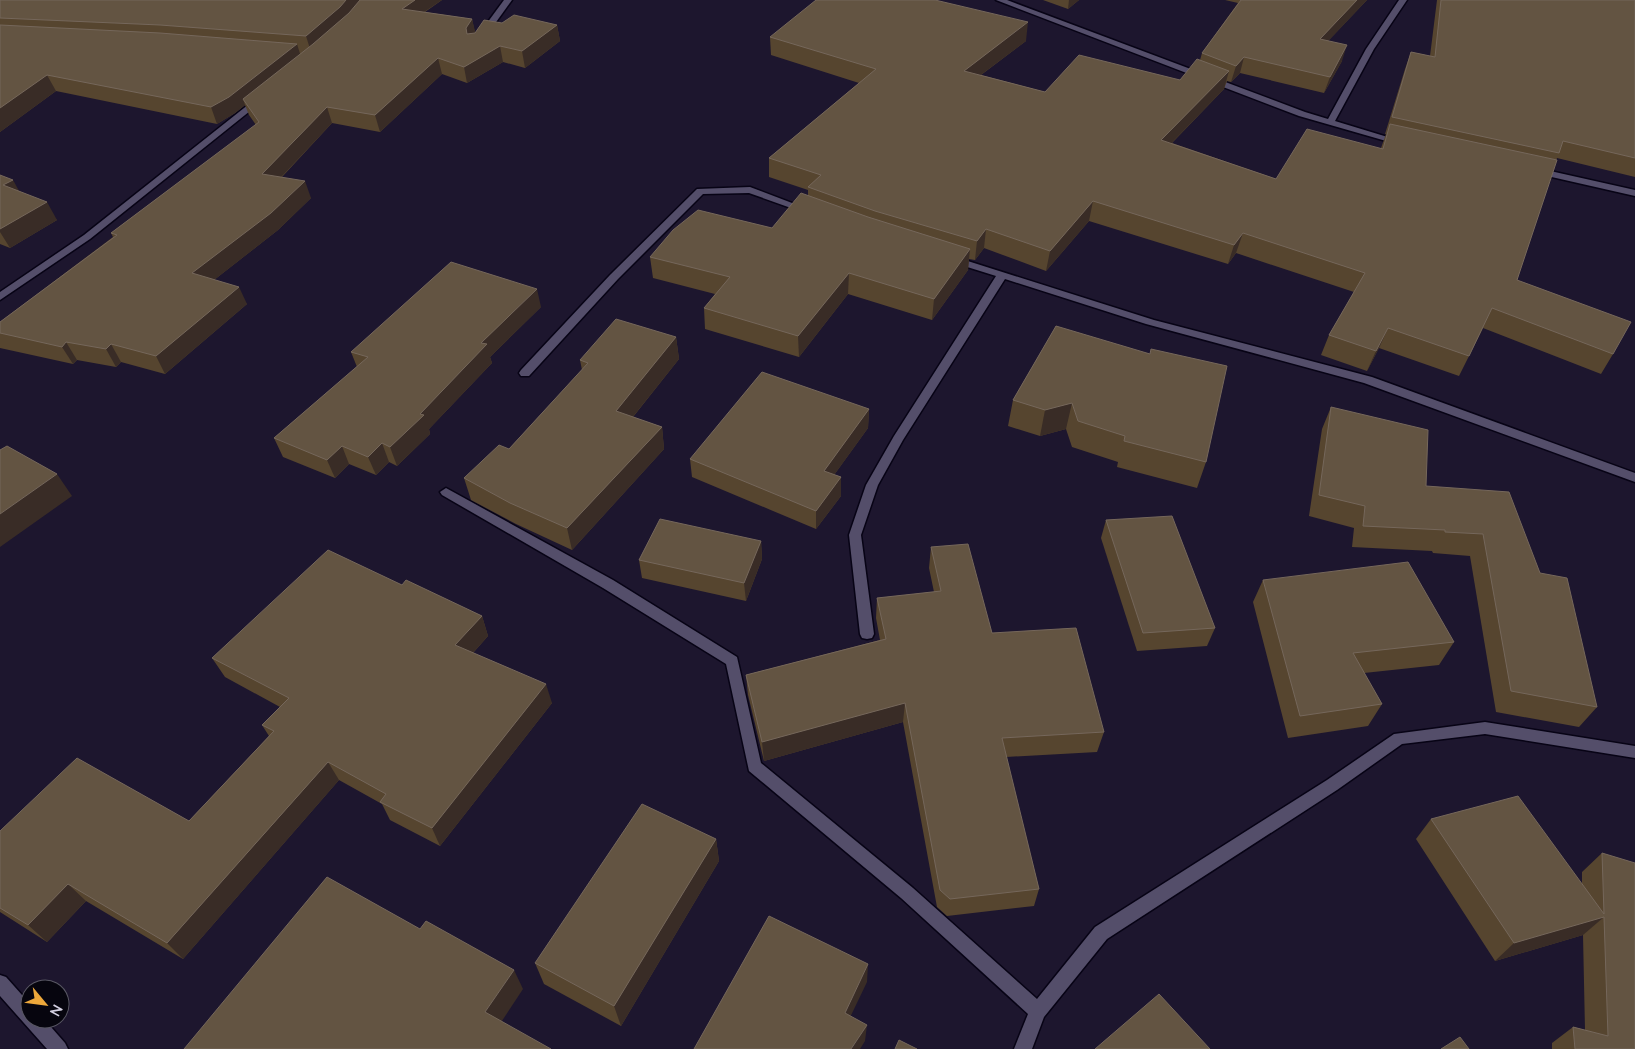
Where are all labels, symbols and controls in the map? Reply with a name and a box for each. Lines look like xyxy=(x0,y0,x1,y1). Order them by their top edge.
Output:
north arrow xyxy=(20,979,70,1029)
text: N xyxy=(47,1002,67,1019)

